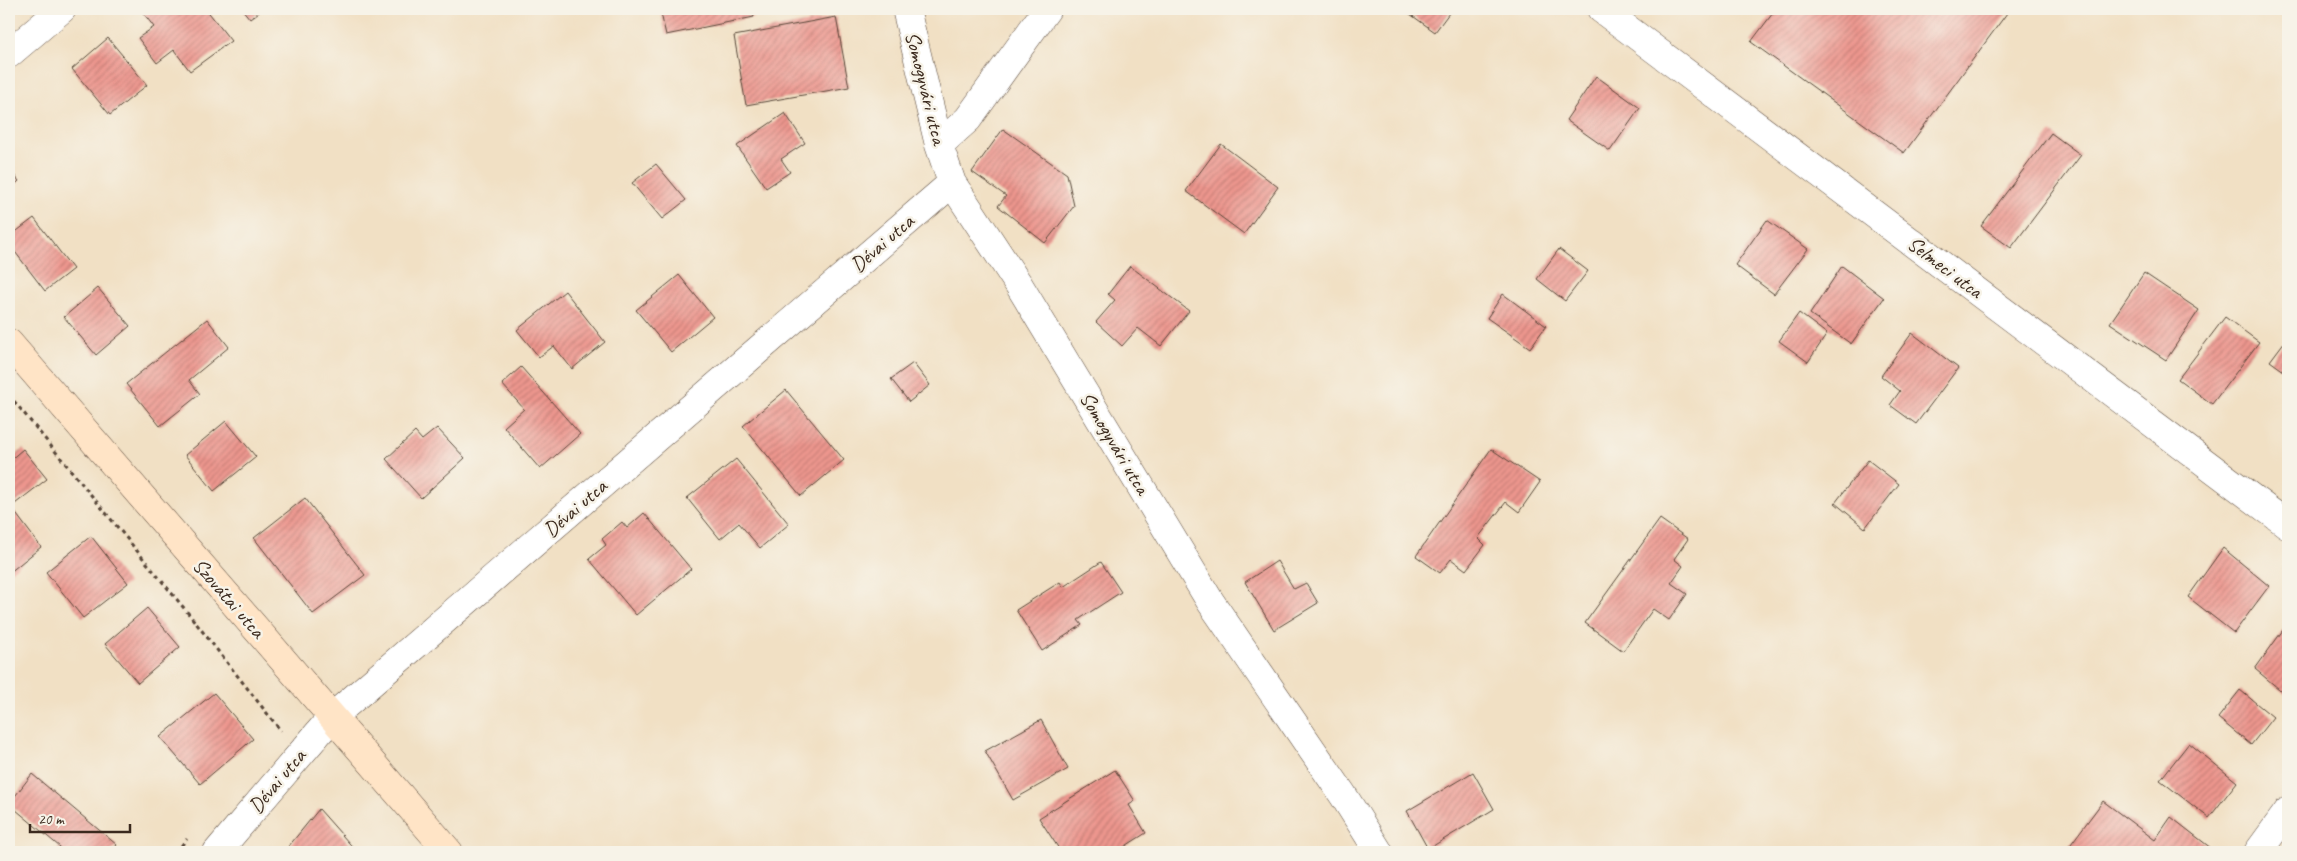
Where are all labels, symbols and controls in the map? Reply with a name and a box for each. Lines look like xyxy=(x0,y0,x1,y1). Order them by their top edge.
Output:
street label: Somogyvári utca xyxy=(899,29,953,149)
street label: Dévai utca xyxy=(845,207,920,278)
street label: Selmeci utca xyxy=(1902,230,1989,305)
street label: Somogyvári utca xyxy=(1074,387,1157,501)
street label: Dévai utca xyxy=(538,472,613,543)
street label: Szovátai utca xyxy=(187,553,272,645)
street label: Dévai utca xyxy=(243,742,312,818)
scale bar xyxy=(30,801,130,833)
text: 20 m xyxy=(38,810,65,829)

